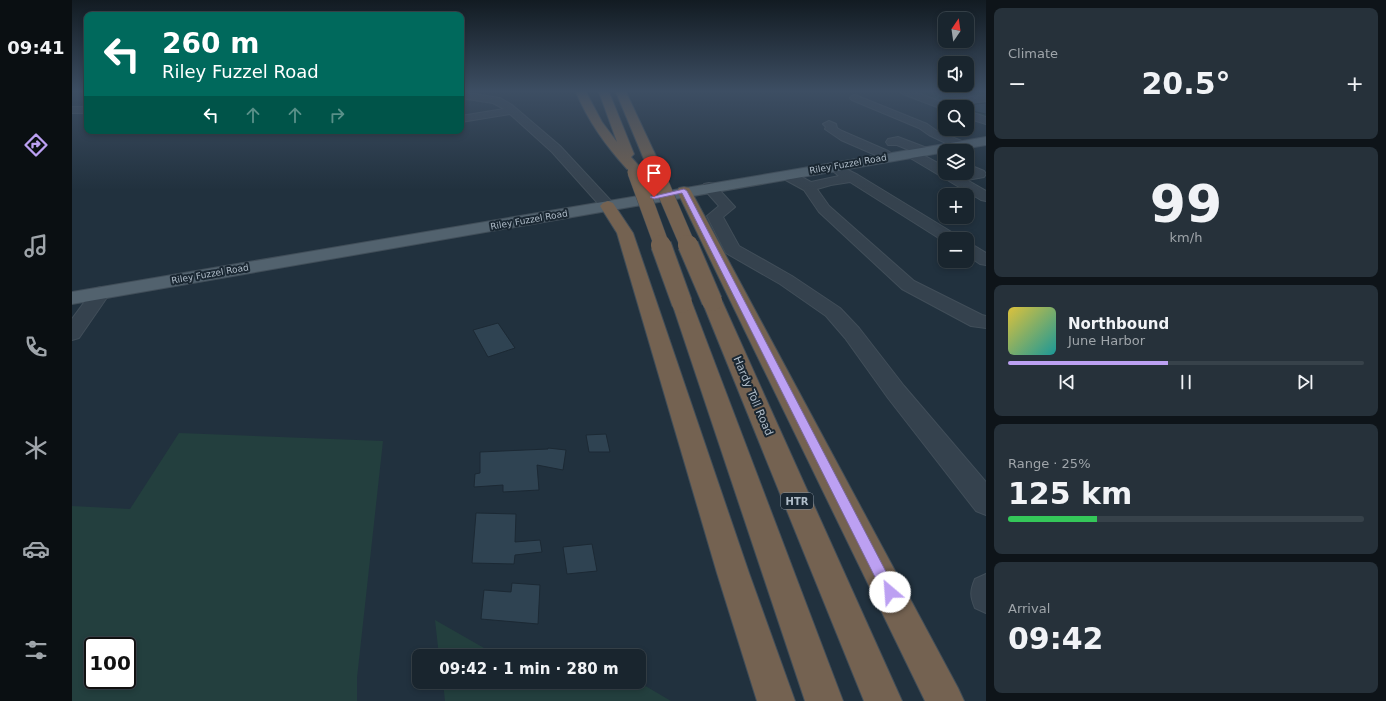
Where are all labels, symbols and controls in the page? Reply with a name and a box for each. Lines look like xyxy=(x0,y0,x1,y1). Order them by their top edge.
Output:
north arrow xyxy=(938,12,974,48)
map controls xyxy=(938,12,974,268)
text: 260 m xyxy=(162,27,259,60)
icon: left xyxy=(96,28,148,80)
text: 09:41 xyxy=(7,37,65,58)
text: Climate xyxy=(1008,46,1058,61)
button: sound xyxy=(938,56,974,92)
text: Riley Fuzzel Road xyxy=(162,61,319,82)
text: 20.5° xyxy=(1141,66,1231,101)
text: − xyxy=(1008,71,1026,96)
text: + xyxy=(1346,71,1364,96)
button: search xyxy=(938,100,974,136)
icon: left xyxy=(200,104,222,126)
icon: ahead xyxy=(242,104,264,126)
icon: ahead xyxy=(284,104,306,126)
icon: right xyxy=(326,104,348,126)
icon: directions xyxy=(22,131,50,159)
button: layers xyxy=(938,144,974,180)
street label: Riley Fuzzel Road xyxy=(809,152,887,176)
pin xyxy=(637,156,671,197)
icon: arrive xyxy=(643,162,665,184)
text: 99 xyxy=(1150,174,1222,234)
button: + xyxy=(938,188,974,224)
street label: Riley Fuzzel Road xyxy=(490,208,568,232)
text: km/h xyxy=(1170,230,1202,245)
icon: music xyxy=(22,232,50,260)
button: − xyxy=(938,232,974,268)
street label: Riley Fuzzel Road xyxy=(171,262,249,286)
text: Northbound xyxy=(1068,315,1169,333)
icon: phone xyxy=(22,333,50,361)
text: June Harbor xyxy=(1068,333,1145,348)
street label: Hardy Toll Road xyxy=(730,354,776,438)
icon: previous xyxy=(1056,371,1078,393)
icon: pause xyxy=(1175,371,1197,393)
icon: next xyxy=(1294,371,1316,393)
icon: climate xyxy=(22,434,50,462)
text: Range · 25% xyxy=(1008,456,1091,471)
text: 125 km xyxy=(1008,476,1132,511)
road number: HTR xyxy=(781,493,813,509)
icon: car xyxy=(22,535,50,563)
position arrow xyxy=(869,571,911,613)
text: Arrival xyxy=(1008,601,1050,616)
text: 09:42 xyxy=(1008,621,1104,656)
icon: filters xyxy=(22,636,50,664)
speed limit sign: 100 xyxy=(84,637,136,689)
text: 09:42 · 1 min · 280 m xyxy=(439,660,619,678)

